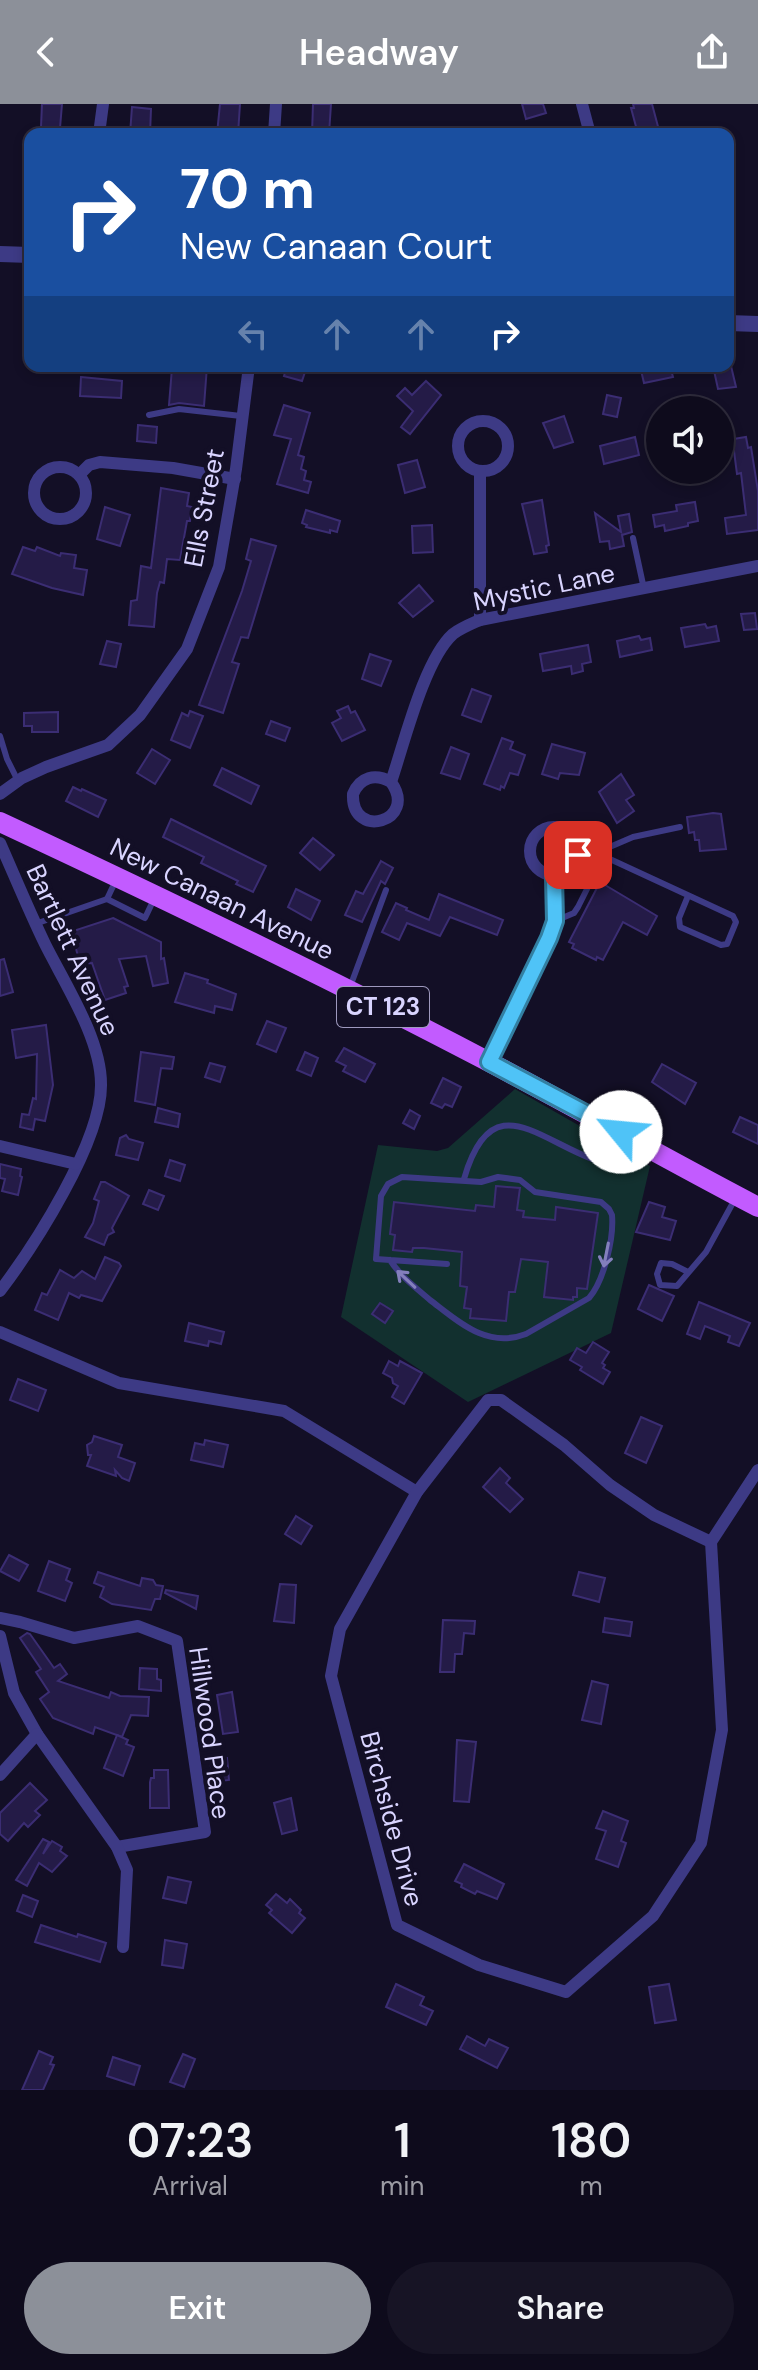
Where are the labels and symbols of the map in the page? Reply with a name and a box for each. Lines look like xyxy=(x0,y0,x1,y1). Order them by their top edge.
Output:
street label: Ells Street xyxy=(176,446,232,570)
street label: Mystic Lane xyxy=(470,555,618,619)
pin xyxy=(544,821,612,889)
street label: New Canaan Avenue xyxy=(104,830,340,968)
street label: Bartlett Avenue xyxy=(18,859,128,1041)
road number: CT 123 xyxy=(337,987,429,1027)
position arrow xyxy=(579,1090,663,1174)
one-way arrow xyxy=(598,1241,613,1267)
one-way arrow xyxy=(396,1270,416,1289)
street label: Hillwood Place xyxy=(181,1645,239,1821)
street label: Birchside Drive xyxy=(352,1728,432,1910)

